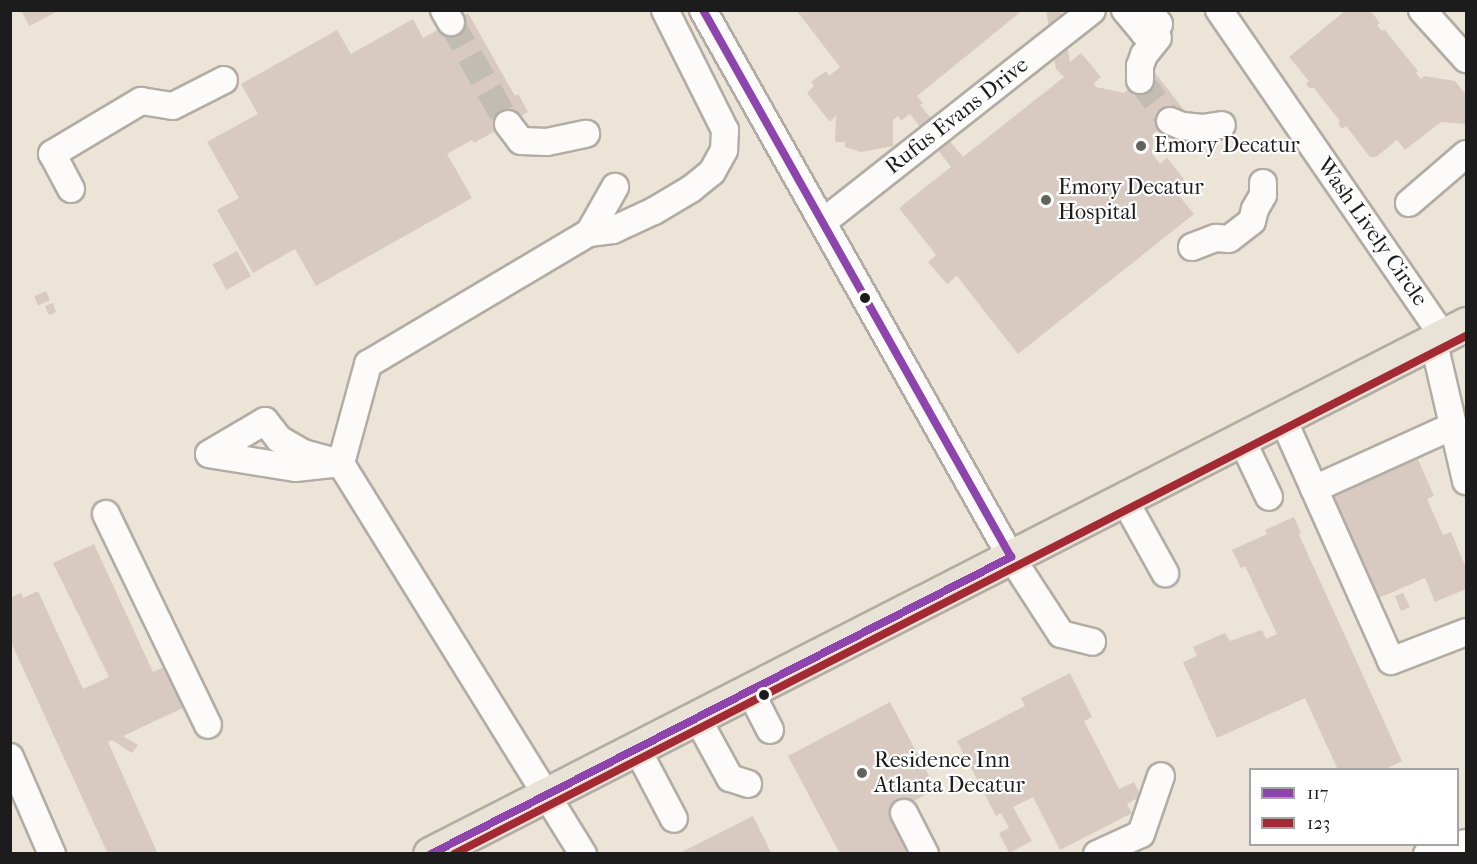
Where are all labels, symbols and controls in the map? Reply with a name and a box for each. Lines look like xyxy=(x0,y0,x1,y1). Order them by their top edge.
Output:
street label: Rufus Evans Drive xyxy=(880,52,1034,180)
place label: Emory Decatur xyxy=(1154,133,1300,159)
marker: Emory Decatur xyxy=(1132,137,1150,155)
street label: Wash Lively Circle xyxy=(1311,153,1433,311)
place label: Emory Decatur Hospital xyxy=(1058,174,1204,226)
marker: Emory Decatur Hospital xyxy=(1039,193,1053,207)
unlabelled marker xyxy=(859,292,871,304)
unlabelled marker xyxy=(758,689,770,701)
place label: Residence Inn Atlanta Decatur xyxy=(874,747,1025,798)
marker: Residence Inn Atlanta Decatur xyxy=(855,766,869,780)
legend xyxy=(1249,768,1459,846)
text: 117 xyxy=(1307,783,1329,804)
text: 123 xyxy=(1307,813,1330,834)

